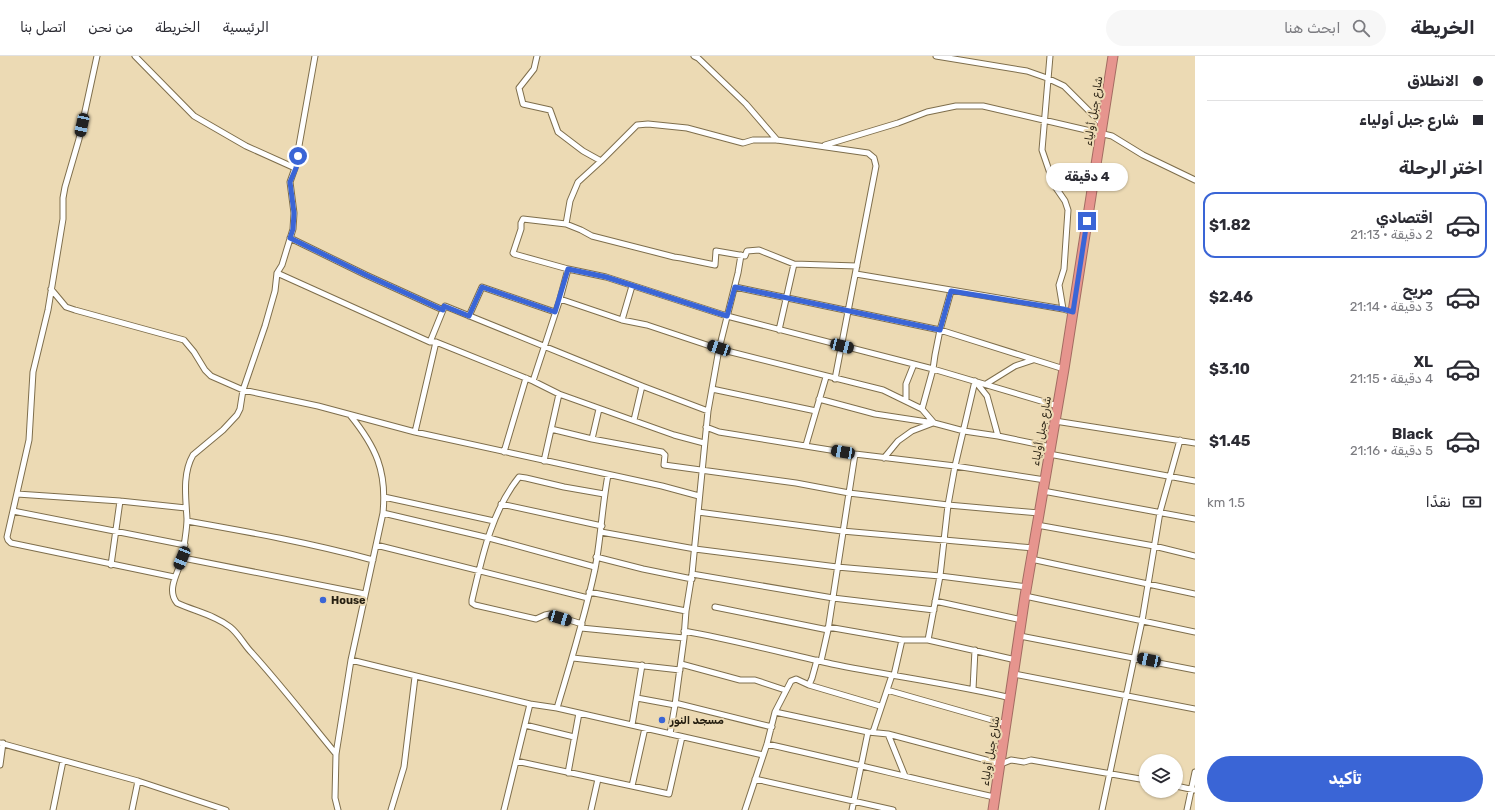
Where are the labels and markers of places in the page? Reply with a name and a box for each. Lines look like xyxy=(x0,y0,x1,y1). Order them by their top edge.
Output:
place label: House xyxy=(331,594,366,607)
marker: House xyxy=(318,595,328,605)
place label: مسجد النور xyxy=(669,714,724,727)
marker: مسجد النور xyxy=(657,715,667,725)

